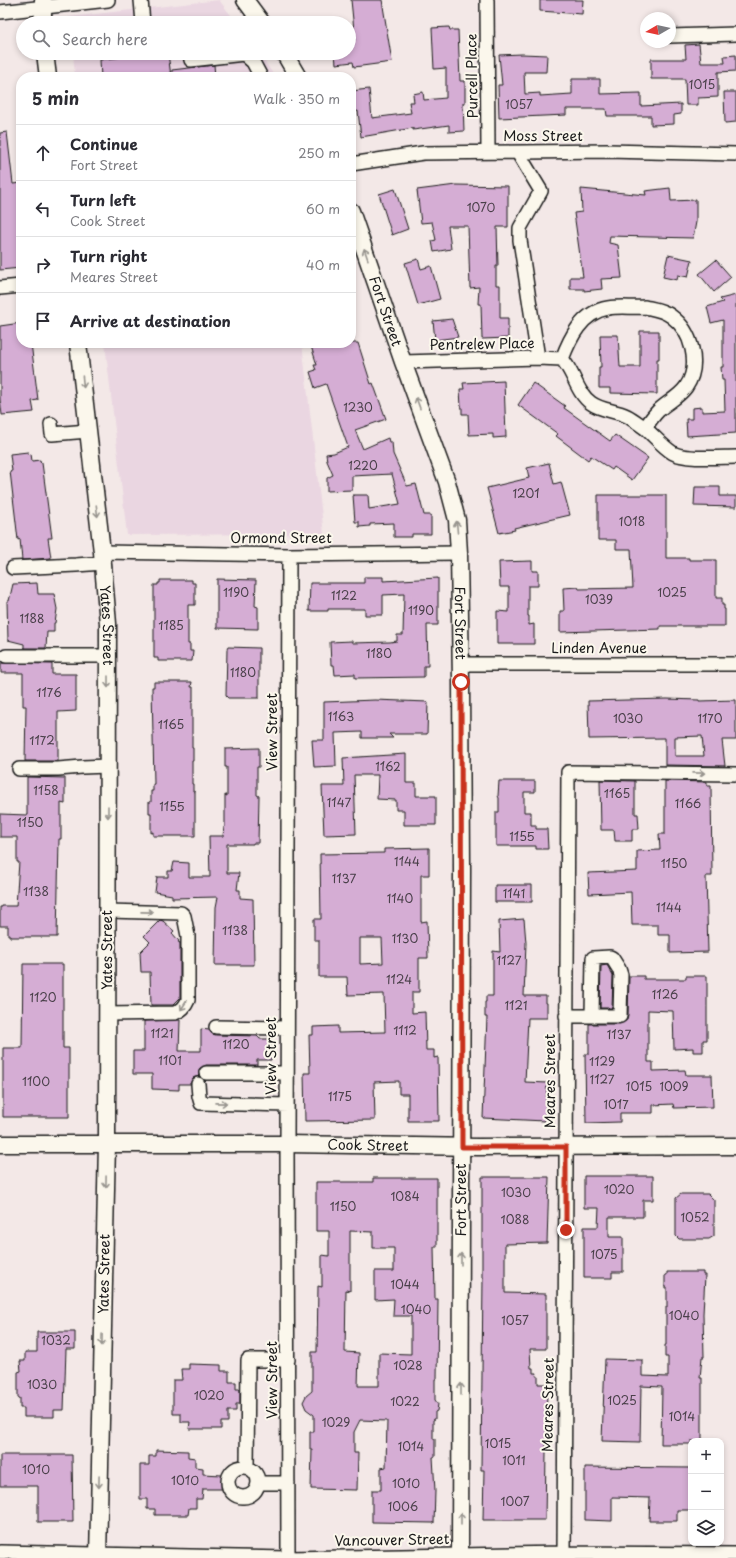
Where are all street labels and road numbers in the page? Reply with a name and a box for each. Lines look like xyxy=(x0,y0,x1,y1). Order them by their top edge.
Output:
street label: Purcell Place xyxy=(460,33,483,119)
street label: Moss Street xyxy=(503,125,583,146)
street label: Fort Street xyxy=(364,273,408,349)
street label: Pentrelew Place xyxy=(429,332,535,355)
street label: Ormond Street xyxy=(230,527,332,548)
street label: Yates Street xyxy=(95,585,119,666)
street label: Fort Street xyxy=(450,586,472,660)
street label: Linden Avenue xyxy=(551,637,647,658)
street label: View Street xyxy=(261,693,282,771)
street label: Yates Street xyxy=(96,910,117,990)
street label: View Street xyxy=(260,1017,281,1095)
street label: Meares Street xyxy=(539,1033,560,1128)
street label: Cook Street xyxy=(327,1134,409,1156)
street label: Fort Street xyxy=(450,1163,471,1237)
street label: Yates Street xyxy=(92,1234,115,1314)
street label: View Street xyxy=(261,1341,282,1419)
street label: Meares Street xyxy=(536,1357,559,1452)
street label: Vancouver Street xyxy=(334,1528,450,1551)

